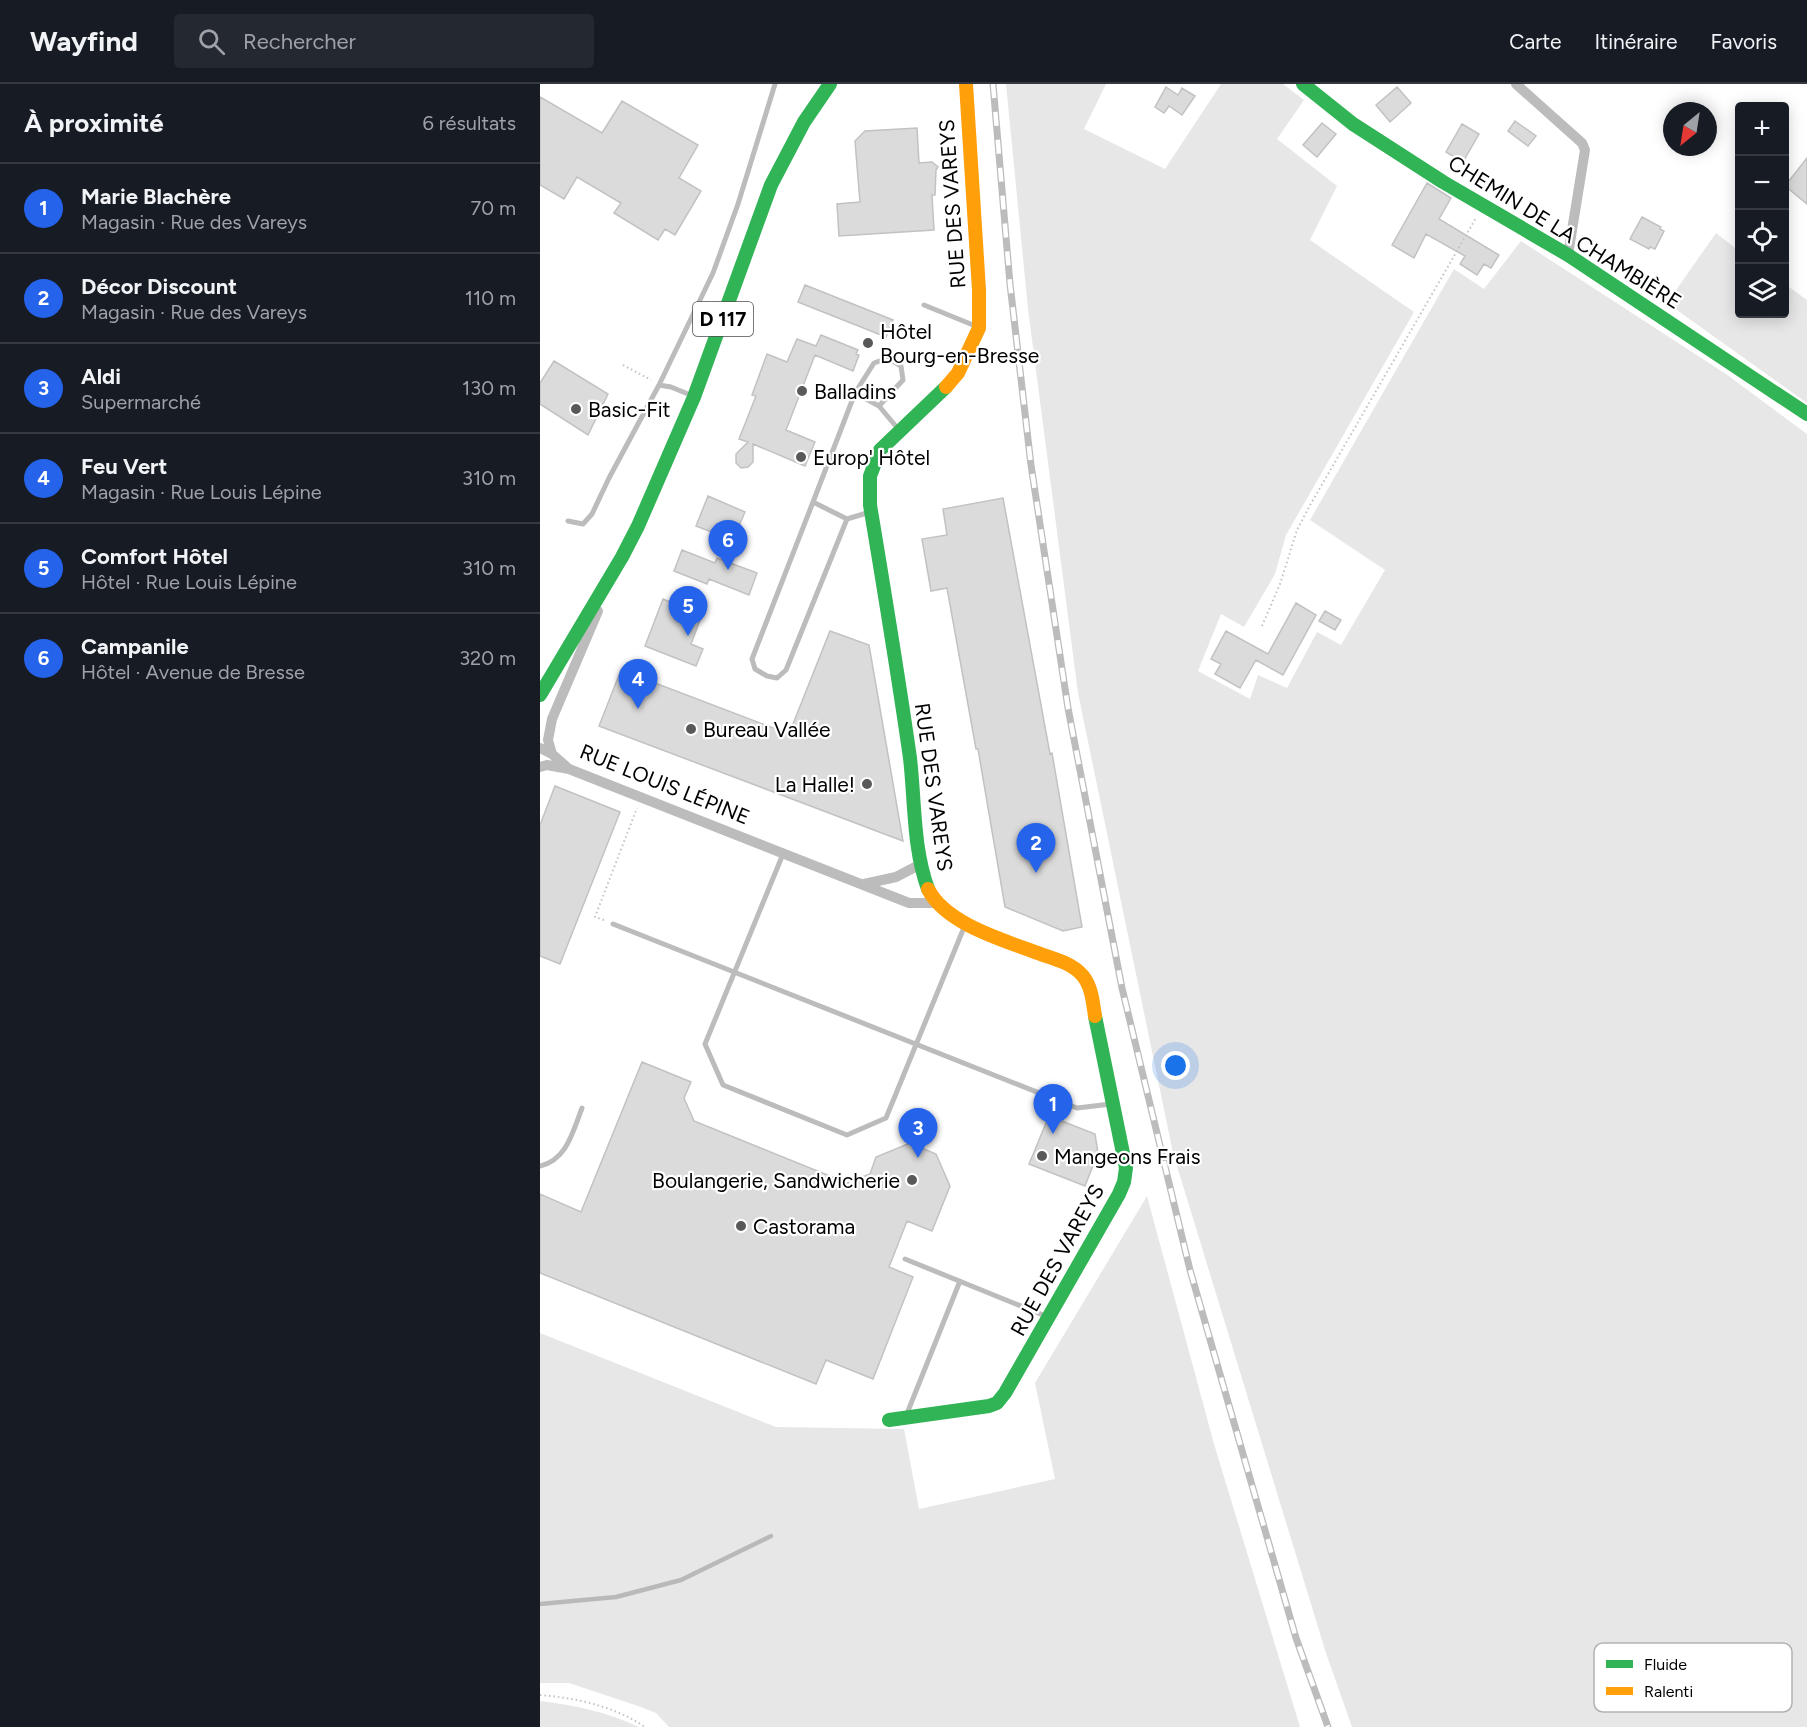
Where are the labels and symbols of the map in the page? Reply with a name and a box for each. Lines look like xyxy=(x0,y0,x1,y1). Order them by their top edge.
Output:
north arrow xyxy=(1663,102,1717,156)
street label: RUE DES VAREYS xyxy=(934,119,970,289)
street label: CHEMIN DE LA CHAMBIÈRE xyxy=(1444,150,1686,314)
road number: D 117 xyxy=(693,302,753,336)
place label: Hôtel Bourg-en-Bresse xyxy=(880,319,1039,368)
marker: Hôtel Bourg-en-Bresse xyxy=(861,336,875,350)
place label: Balladins xyxy=(814,379,896,404)
marker: Balladins xyxy=(795,384,809,398)
place label: Basic-Fit xyxy=(588,397,671,422)
marker: Basic-Fit xyxy=(569,402,583,416)
place label: Europ' Hôtel xyxy=(813,445,930,470)
marker: Europ' Hôtel xyxy=(794,450,808,464)
pin: 6 xyxy=(708,520,747,570)
pin: 5 xyxy=(668,586,708,636)
pin: 4 xyxy=(618,660,658,709)
street label: RUE DES VAREYS xyxy=(910,701,958,873)
place label: Bureau Vallée xyxy=(703,717,830,742)
marker: Bureau Vallée xyxy=(684,722,698,736)
street label: RUE LOUIS LÉPINE xyxy=(576,739,754,829)
place label: La Halle! xyxy=(775,772,855,797)
marker: La Halle! xyxy=(860,777,874,791)
pin: 2 xyxy=(1016,824,1056,873)
your location xyxy=(1161,1051,1190,1080)
pin: 1 xyxy=(1034,1084,1072,1134)
pin: 3 xyxy=(898,1108,938,1158)
place label: Mangeons Frais xyxy=(1054,1144,1201,1169)
marker: Mangeons Frais xyxy=(1035,1149,1049,1163)
place label: Boulangerie, Sandwicherie xyxy=(652,1168,900,1193)
marker: Boulangerie, Sandwicherie xyxy=(905,1173,919,1187)
street label: RUE DES VAREYS xyxy=(1005,1180,1109,1340)
place label: Castorama xyxy=(753,1214,855,1239)
marker: Castorama xyxy=(734,1219,748,1233)
legend xyxy=(1594,1643,1792,1712)
text: Fluide xyxy=(1644,1655,1687,1674)
text: Ralenti xyxy=(1644,1682,1693,1701)

